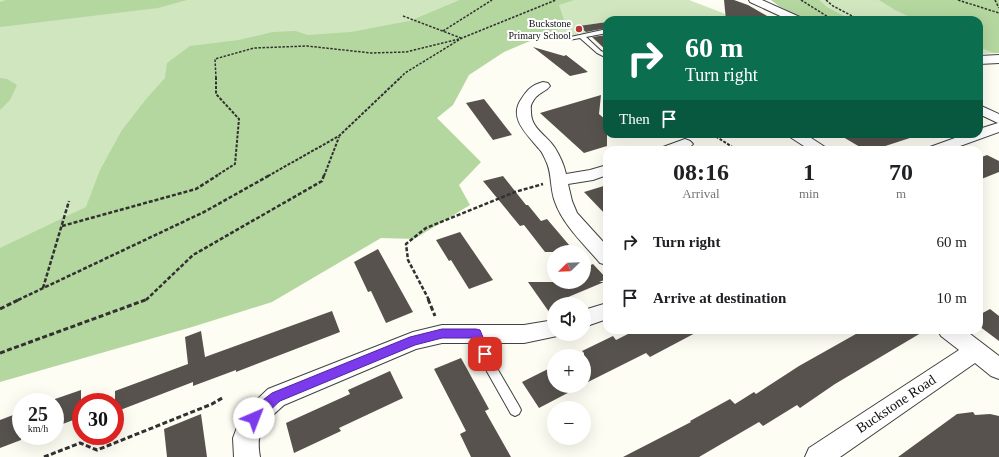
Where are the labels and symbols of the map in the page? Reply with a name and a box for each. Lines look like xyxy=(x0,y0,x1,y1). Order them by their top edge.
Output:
place label: Buckstone Primary School xyxy=(509,18,572,41)
marker: Buckstone Primary School xyxy=(574,24,584,34)
north arrow xyxy=(547,245,591,289)
pin xyxy=(468,337,502,371)
street label: Buckstone Road xyxy=(854,372,938,436)
speed limit sign: 30 xyxy=(72,393,124,445)
position arrow xyxy=(233,397,275,439)

